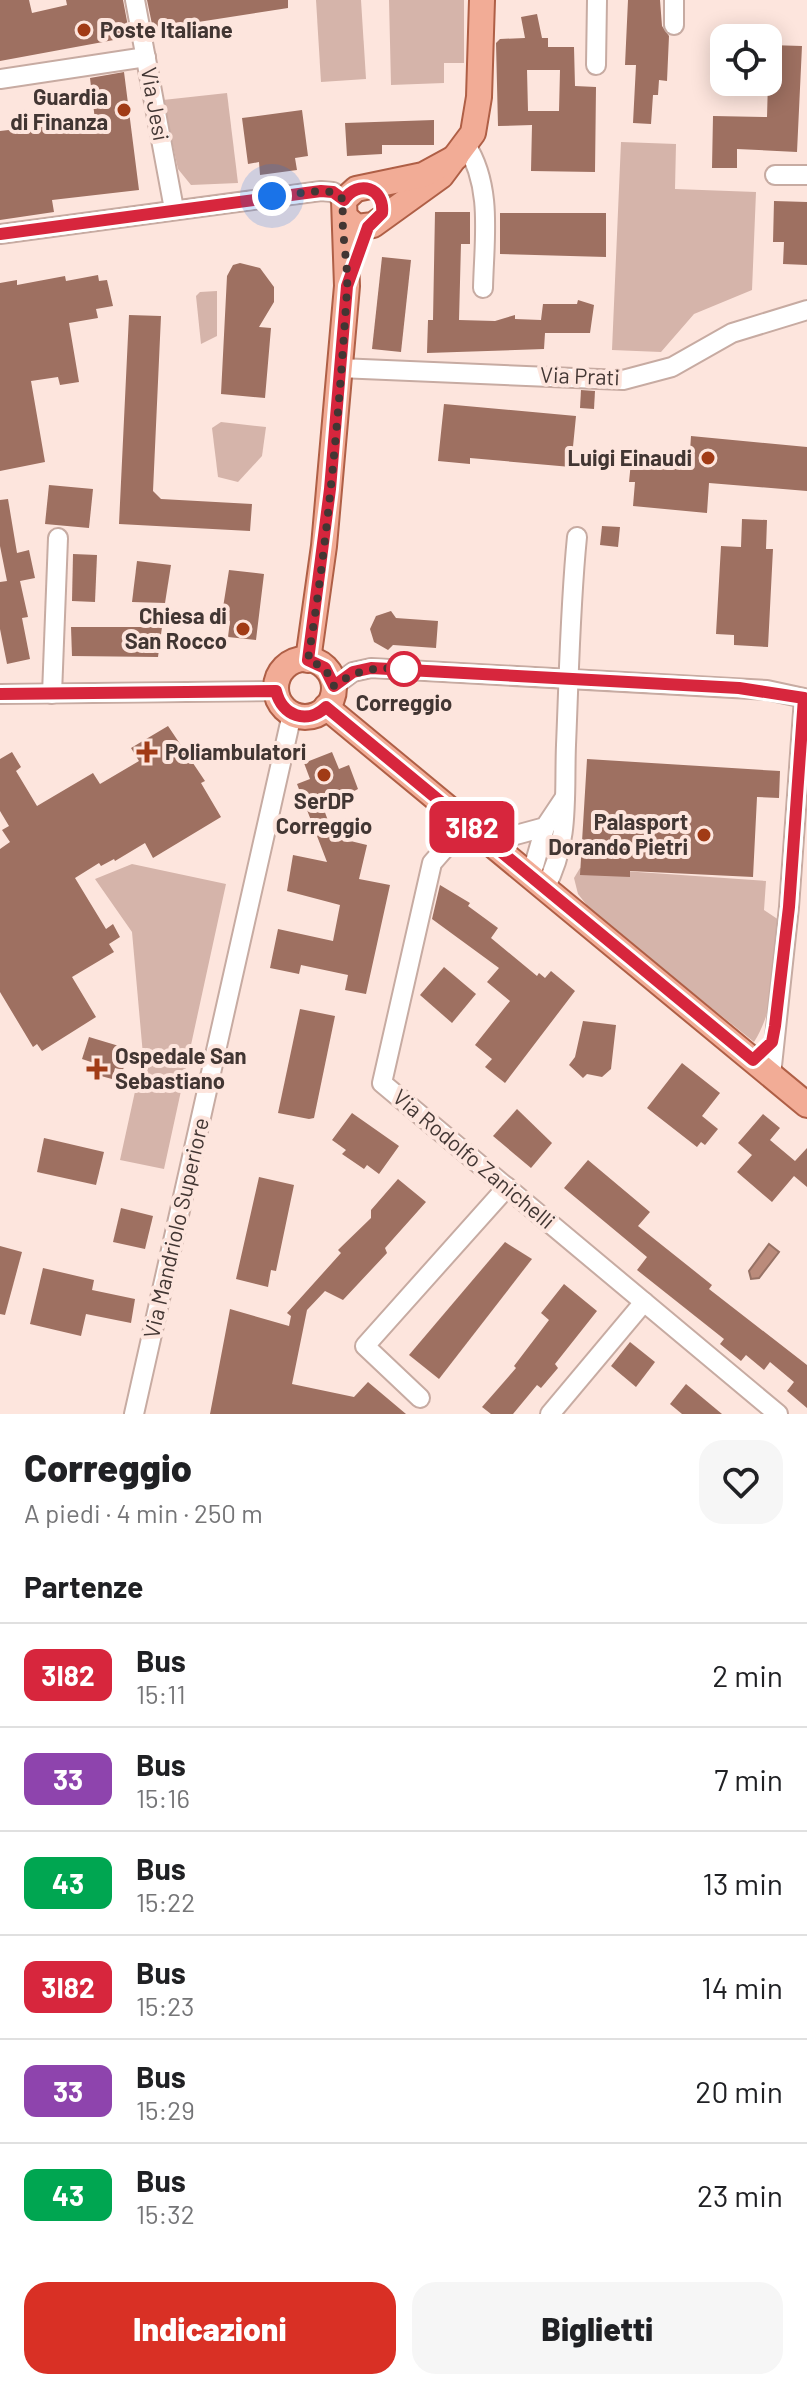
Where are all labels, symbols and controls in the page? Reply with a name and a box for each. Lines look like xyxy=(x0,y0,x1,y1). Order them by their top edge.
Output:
place label: Poste Italiane xyxy=(100,16,233,42)
marker: Poste Italiane xyxy=(75,21,93,39)
map controls xyxy=(710,24,782,96)
button: locate xyxy=(710,24,782,96)
street label: Via Jesi xyxy=(137,65,175,143)
place label: Guardia di Finanza xyxy=(10,83,108,134)
marker: Guardia di Finanza xyxy=(115,101,133,119)
your location xyxy=(252,176,292,216)
street label: Via Prati xyxy=(540,361,620,389)
place label: Luigi Einaudi xyxy=(567,444,692,470)
marker: Luigi Einaudi xyxy=(699,449,717,467)
place label: Chiesa di San Rocco xyxy=(125,602,227,653)
marker: Chiesa di San Rocco xyxy=(234,620,252,638)
marker: Correggio xyxy=(387,652,421,686)
place label: Correggio xyxy=(356,689,452,715)
place label: Poliambulatori xyxy=(165,738,306,764)
marker: Poliambulatori xyxy=(136,741,158,763)
marker: SerDP Correggio xyxy=(315,766,333,784)
place label: SerDP Correggio xyxy=(276,787,372,838)
line badge: 3I82 xyxy=(416,801,528,853)
place label: Palasport Dorando Pietri xyxy=(548,808,688,859)
text: 3I82 xyxy=(445,810,499,844)
marker: Palasport Dorando Pietri xyxy=(695,826,713,844)
place label: Ospedale San Sebastiano xyxy=(115,1042,247,1093)
marker: Ospedale San Sebastiano xyxy=(86,1058,108,1080)
street label: Via Rodolfo Zanichelli xyxy=(388,1083,561,1234)
street label: Via Mandriolo Superiore xyxy=(137,1115,213,1341)
button: heart xyxy=(699,1440,783,1524)
text: Correggio xyxy=(24,1444,192,1490)
text: A piedi · 4 min · 250 m xyxy=(24,1497,263,1528)
text: Partenze xyxy=(24,1568,143,1604)
text: Bus xyxy=(136,1642,186,1678)
text: 2 min xyxy=(712,1657,783,1693)
text: 3I82 xyxy=(41,1658,95,1692)
text: 15:11 xyxy=(136,1678,186,1709)
text: Bus xyxy=(136,1746,186,1782)
text: 7 min xyxy=(714,1761,783,1797)
text: 33 xyxy=(53,1762,83,1796)
text: 15:16 xyxy=(136,1782,190,1813)
text: Bus xyxy=(136,1850,186,1886)
text: 13 min xyxy=(702,1865,783,1901)
text: 43 xyxy=(52,1866,84,1900)
text: 15:22 xyxy=(136,1886,195,1917)
text: Bus xyxy=(136,1954,186,1990)
text: 14 min xyxy=(701,1969,783,2005)
text: 3I82 xyxy=(41,1970,95,2004)
text: 15:23 xyxy=(136,1990,194,2021)
text: Bus xyxy=(136,2058,186,2094)
text: 20 min xyxy=(695,2073,783,2109)
text: 33 xyxy=(53,2074,83,2108)
text: 15:29 xyxy=(136,2094,195,2125)
text: Bus xyxy=(136,2162,186,2198)
text: 23 min xyxy=(697,2177,783,2213)
text: 43 xyxy=(52,2178,84,2212)
text: 15:32 xyxy=(136,2198,195,2229)
button: Indicazioni xyxy=(24,2282,396,2374)
button: Biglietti xyxy=(412,2282,783,2374)

